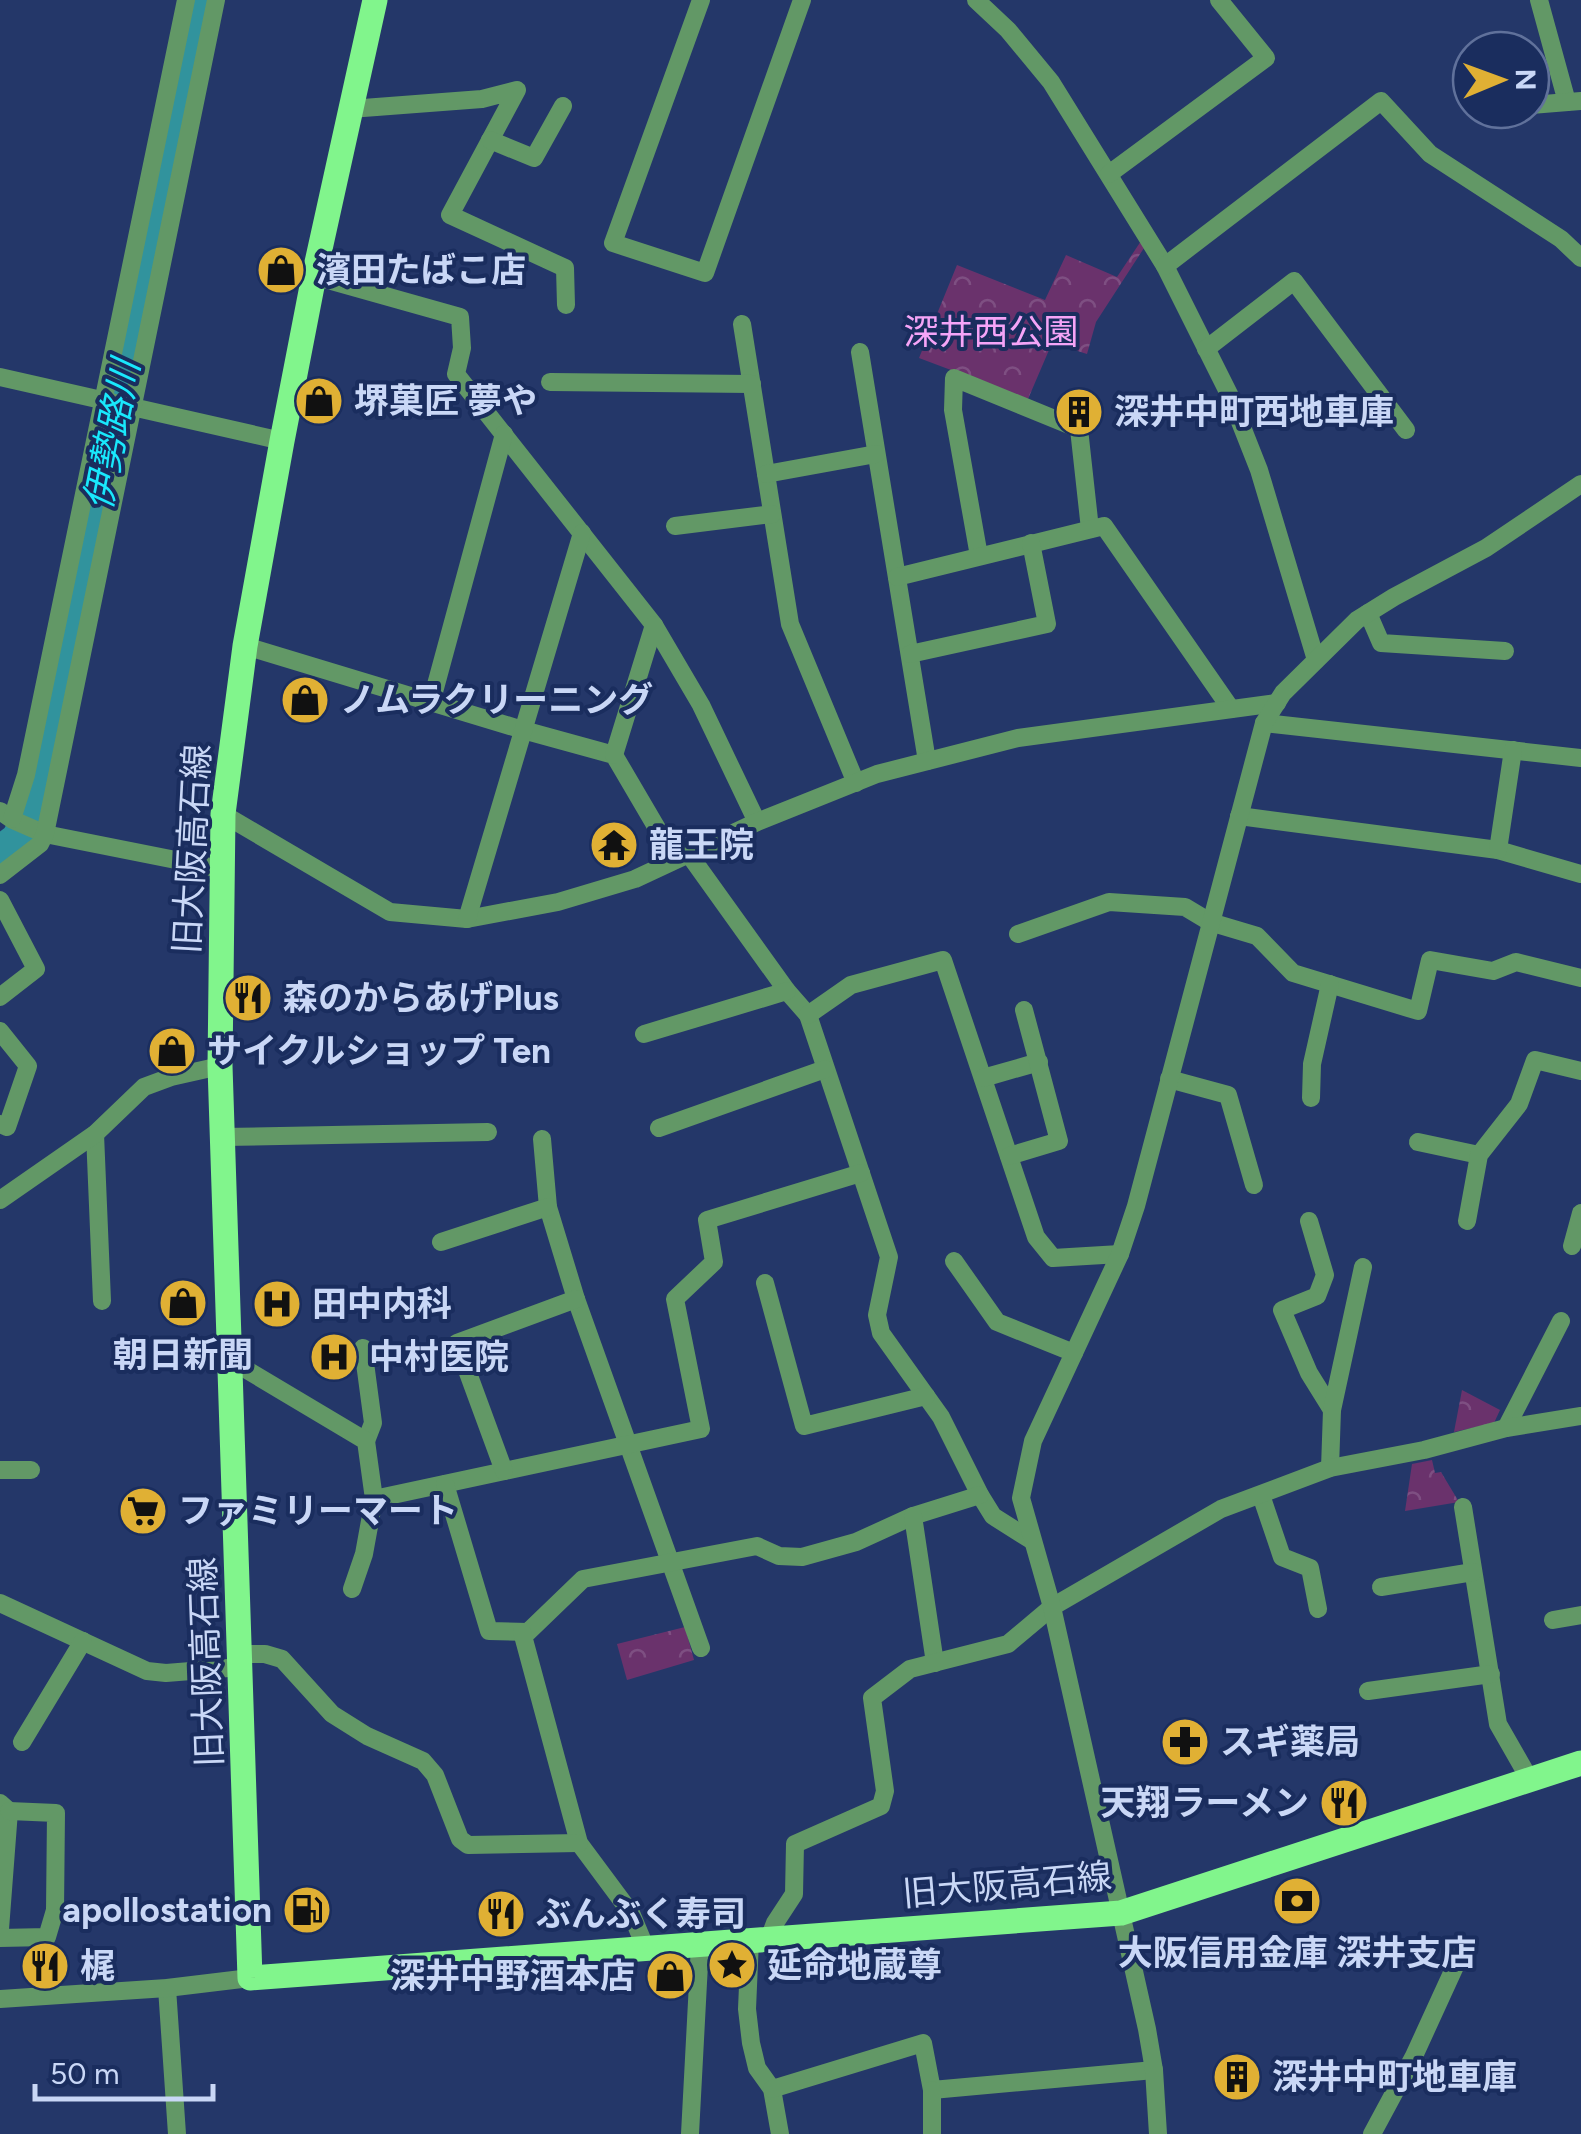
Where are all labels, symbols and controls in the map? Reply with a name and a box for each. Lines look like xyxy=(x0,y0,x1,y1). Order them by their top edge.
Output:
north arrow xyxy=(1451,30,1551,130)
text: N xyxy=(1509,68,1543,91)
shop icon: 濱田たばこ店 xyxy=(255,244,307,296)
place label: 濱田たばこ店 xyxy=(316,249,526,291)
park label: 深井西公園 xyxy=(903,311,1079,353)
water label: 伊勢路川 xyxy=(75,352,150,514)
shop icon: 堺菓匠 夢や xyxy=(293,375,345,427)
place label: 堺菓匠 夢や xyxy=(354,380,537,422)
building icon: 深井中町西地車庫 xyxy=(1053,386,1105,438)
place label: 深井中町西地車庫 xyxy=(1114,391,1394,433)
shop icon: ノムラクリーニング xyxy=(279,674,331,726)
place label: ノムラクリーニング xyxy=(340,679,653,721)
street label: 旧大阪高石線 xyxy=(166,743,218,955)
temple icon: 龍王院 xyxy=(588,819,640,871)
place label: 龍王院 xyxy=(649,824,754,866)
restaurant icon: 森のからあげPlus xyxy=(222,972,274,1024)
place label: 森のからあげPlus xyxy=(283,977,559,1019)
shop icon: サイクルショップ Ten xyxy=(146,1025,198,1077)
place label: サイクルショップ Ten xyxy=(207,1030,551,1072)
shop icon: 朝日新聞 xyxy=(157,1277,209,1329)
hospital icon: 田中内科 xyxy=(251,1278,303,1330)
place label: 田中内科 xyxy=(312,1283,452,1325)
hospital icon: 中村医院 xyxy=(308,1331,360,1383)
place label: 朝日新聞 xyxy=(113,1334,253,1376)
place label: 中村医院 xyxy=(369,1336,509,1378)
supermarket icon: ファミリーマート xyxy=(117,1485,169,1537)
place label: ファミリーマート xyxy=(178,1490,458,1532)
street label: 旧大阪高石線 xyxy=(181,1556,231,1768)
pharmacy icon: スギ薬局 xyxy=(1159,1716,1211,1768)
place label: スギ薬局 xyxy=(1220,1721,1360,1763)
restaurant icon: 天翔ラーメン xyxy=(1318,1777,1370,1829)
place label: 天翔ラーメン xyxy=(1100,1782,1309,1824)
street label: 旧大阪高石線 xyxy=(901,1855,1113,1915)
bank icon: 大阪信用金庫 深井支店 xyxy=(1271,1875,1323,1927)
fuel station icon: apollostation xyxy=(281,1884,333,1936)
restaurant icon: ぶんぶく寿司 xyxy=(475,1888,527,1940)
place label: apollostation xyxy=(62,1889,272,1931)
place label: ぶんぶく寿司 xyxy=(536,1893,746,1935)
place label: 大阪信用金庫 深井支店 xyxy=(1118,1932,1476,1974)
place icon: 延命地蔵尊 xyxy=(706,1939,758,1991)
restaurant icon: 梶 xyxy=(19,1940,71,1992)
place label: 延命地蔵尊 xyxy=(767,1944,942,1986)
place label: 梶 xyxy=(80,1945,115,1987)
shop icon: 深井中野酒本店 xyxy=(644,1950,696,2002)
place label: 深井中野酒本店 xyxy=(390,1955,635,1997)
scale bar xyxy=(35,2039,212,2101)
building icon: 深井中町地車庫 xyxy=(1211,2051,1263,2103)
text: 50 m xyxy=(50,2055,119,2092)
place label: 深井中町地車庫 xyxy=(1272,2056,1517,2098)

